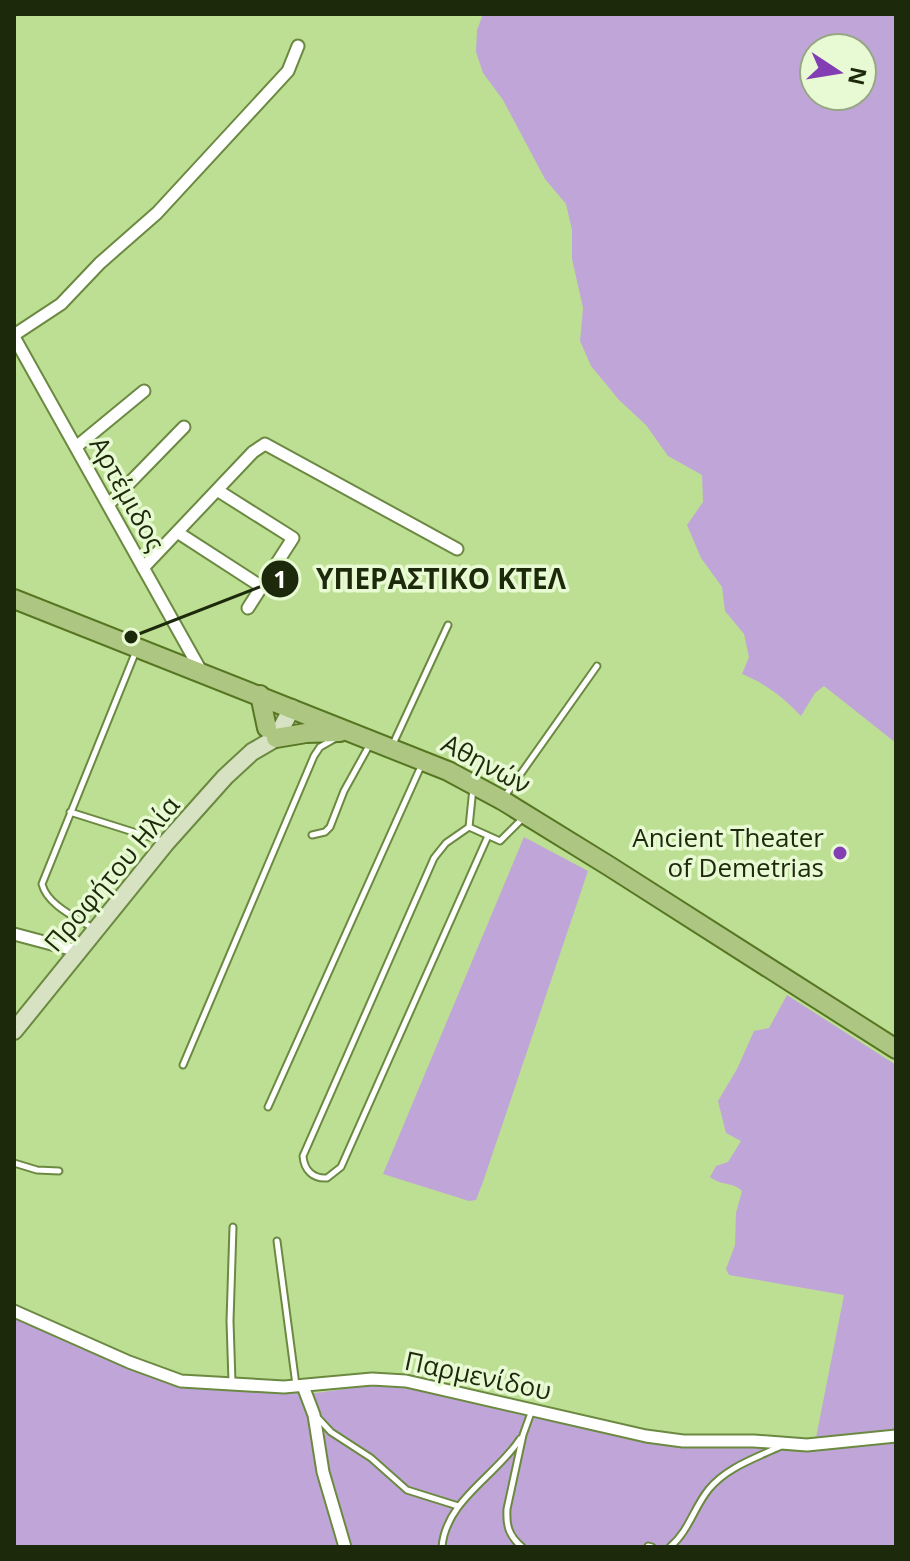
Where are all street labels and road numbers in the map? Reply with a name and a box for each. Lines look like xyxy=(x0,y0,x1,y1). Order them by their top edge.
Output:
street label: Αρτέμιδος xyxy=(82,430,174,557)
street label: Αθηνών xyxy=(436,725,537,802)
street label: Προφήτου Ηλία xyxy=(35,788,187,959)
street label: Παρμενίδου xyxy=(402,1342,555,1408)

